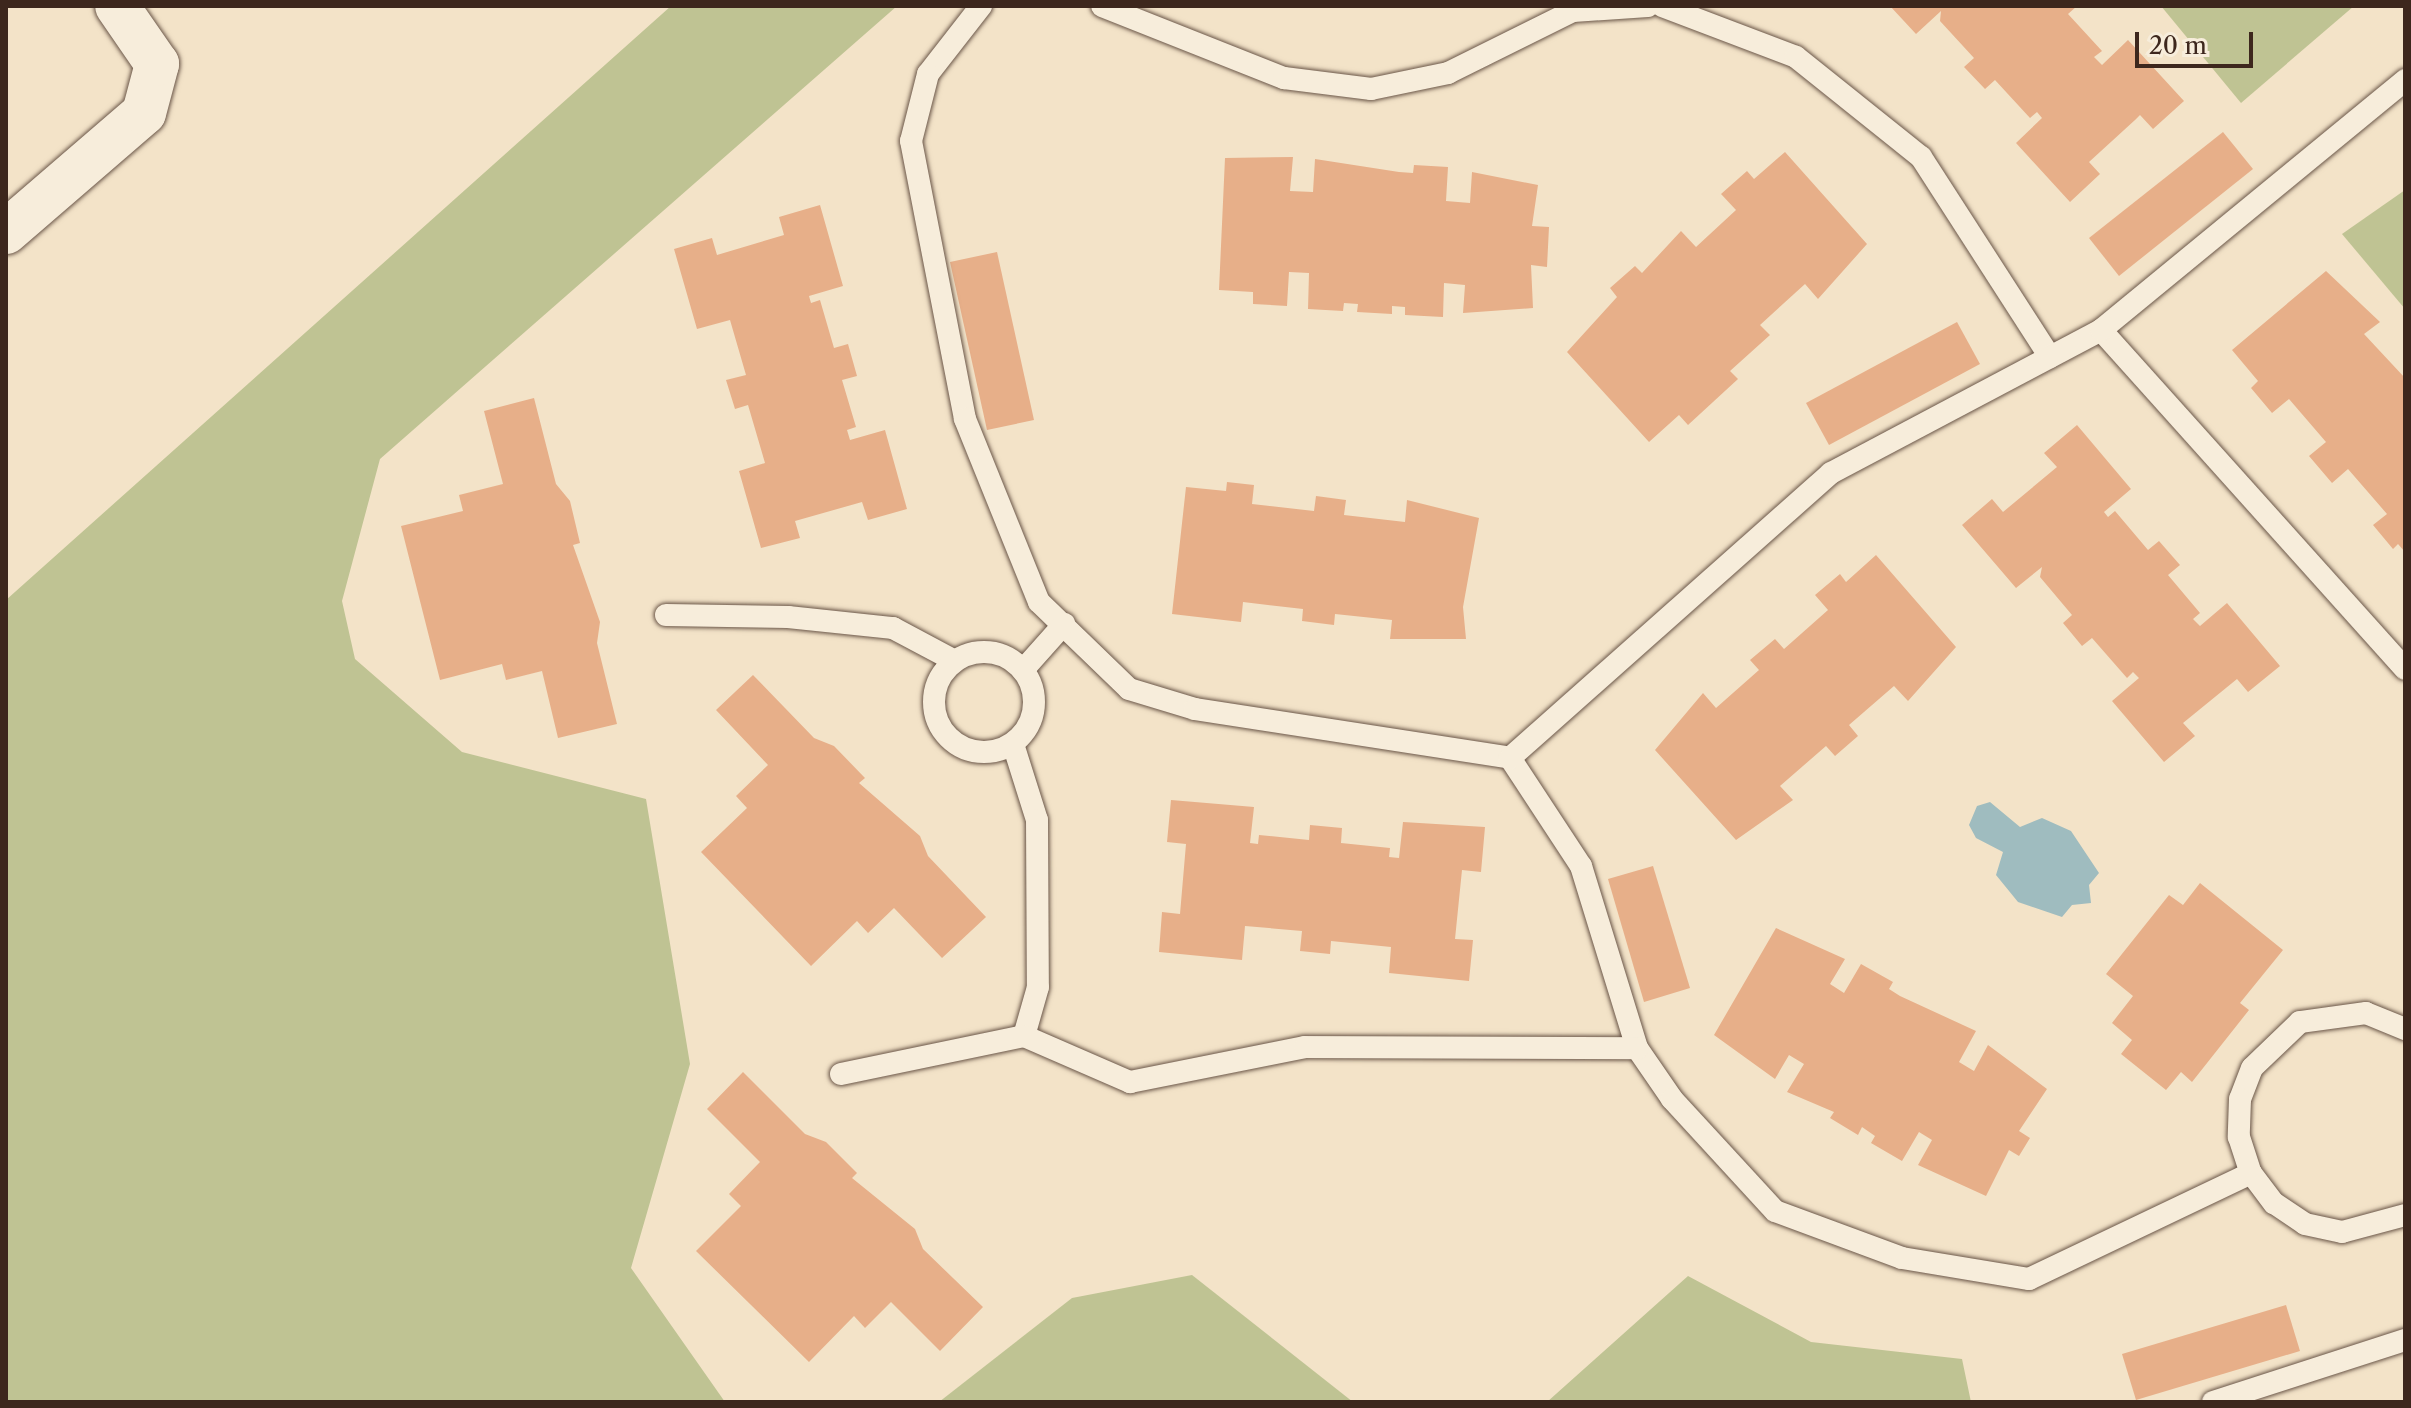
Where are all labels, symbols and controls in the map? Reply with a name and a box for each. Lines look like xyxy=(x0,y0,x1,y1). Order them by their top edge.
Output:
scale bar xyxy=(2139,16,2257,66)
text: 20 m xyxy=(2149,31,2207,60)

